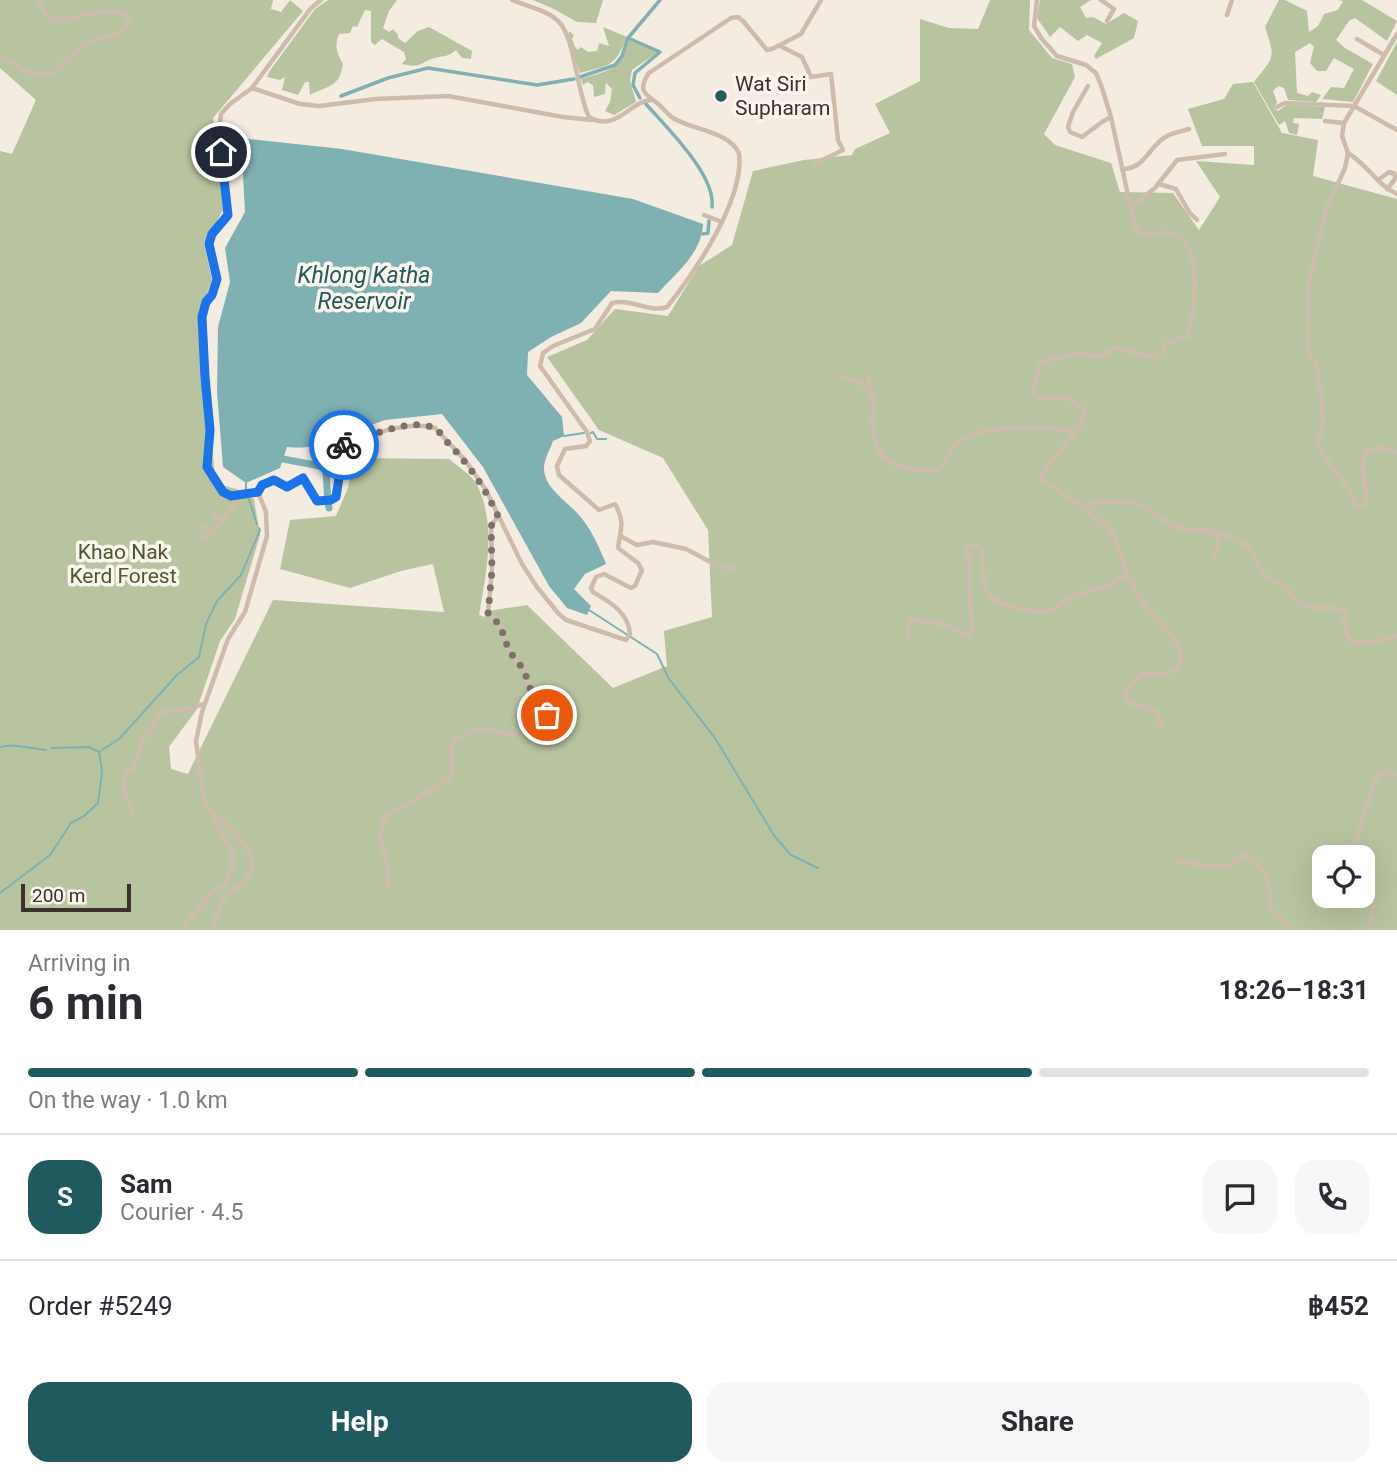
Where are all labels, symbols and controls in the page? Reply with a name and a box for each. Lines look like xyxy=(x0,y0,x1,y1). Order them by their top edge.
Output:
place label: Wat Siri Supharam xyxy=(735,72,830,120)
marker: Wat Siri Supharam xyxy=(713,88,729,104)
pin xyxy=(191,122,251,182)
icon: home xyxy=(202,133,240,171)
water label: Khlong Katha Reservoir xyxy=(298,262,430,315)
courier xyxy=(309,410,379,480)
icon: bike xyxy=(325,426,363,464)
park label: Khao Nak Kerd Forest xyxy=(69,540,177,588)
pin xyxy=(517,685,577,745)
icon: bag xyxy=(528,696,566,734)
map controls xyxy=(1312,845,1375,908)
button: locate xyxy=(1312,845,1375,908)
scale bar xyxy=(21,881,131,913)
text: 200 m xyxy=(32,884,85,907)
text: Arriving in xyxy=(28,950,131,977)
text: 18:26–18:31 xyxy=(1219,975,1369,1005)
text: 6 min xyxy=(28,976,144,1030)
text: On the way · 1.0 km xyxy=(28,1087,228,1114)
button: chat xyxy=(1203,1160,1277,1234)
button: phone xyxy=(1295,1160,1369,1234)
text: Sam xyxy=(120,1169,172,1199)
text: S xyxy=(57,1182,73,1212)
text: Courier · 4.5 xyxy=(120,1199,243,1226)
text: Order #5249 xyxy=(28,1291,173,1321)
text: ฿452 xyxy=(1308,1291,1369,1321)
button: Help xyxy=(28,1382,692,1462)
button: Share xyxy=(706,1382,1369,1462)

